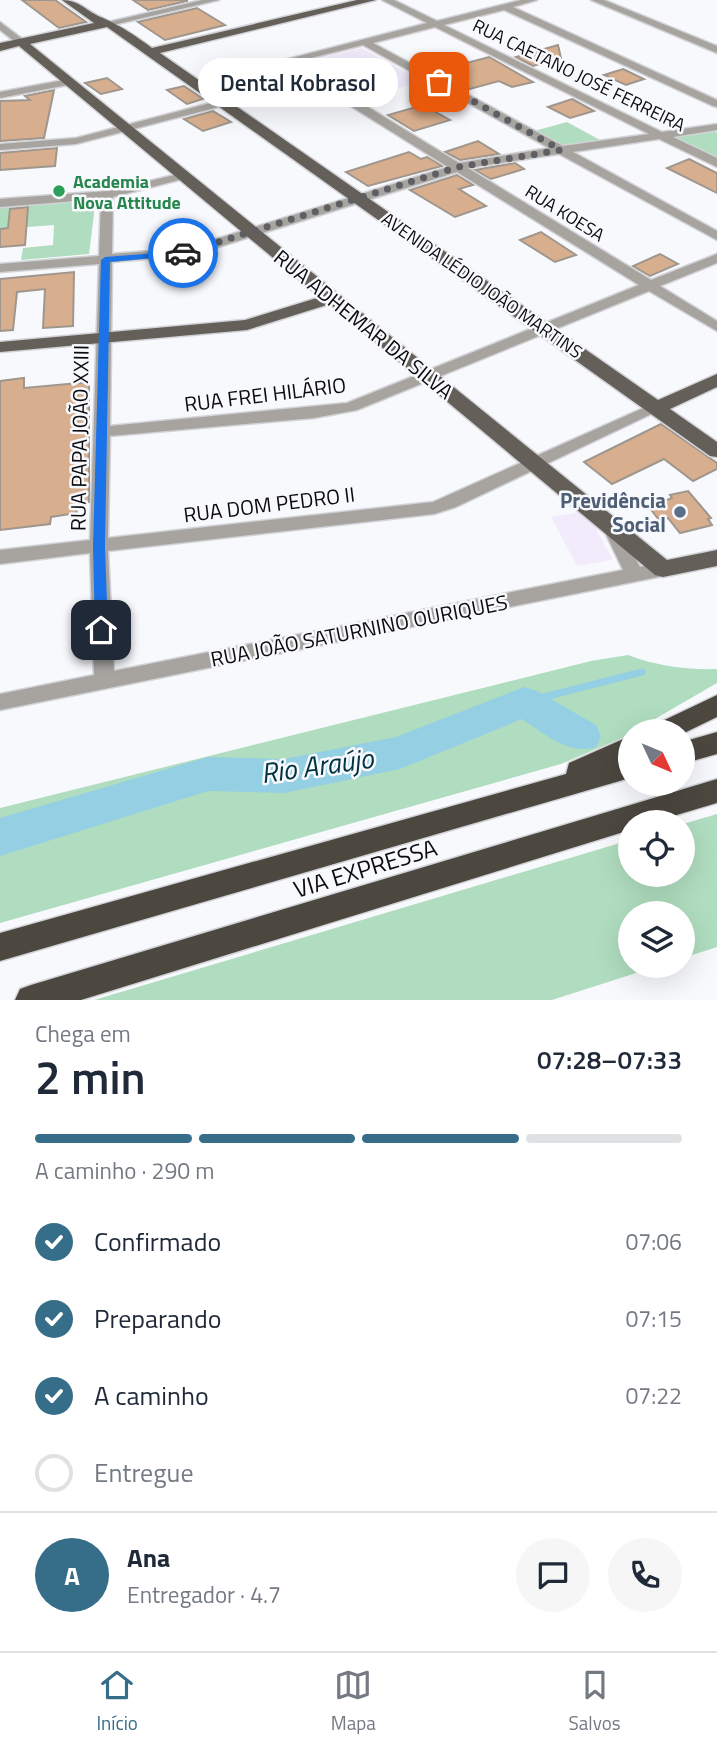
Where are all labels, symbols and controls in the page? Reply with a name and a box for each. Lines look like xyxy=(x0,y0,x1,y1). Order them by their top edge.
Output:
street label: RUA CAETANO JOSÉ FERREIRA xyxy=(468,12,690,138)
pin xyxy=(409,52,469,112)
callout: Dental Kobrasol xyxy=(198,57,397,106)
icon: bag xyxy=(420,63,458,101)
text: Dental Kobrasol xyxy=(220,65,376,100)
place label: Academia Nova Attitude xyxy=(73,168,181,216)
street label: RUA KOESA xyxy=(520,178,610,248)
marker: Academia Nova Attitude xyxy=(51,183,67,199)
street label: AVENIDA LÉDIO JOÃO MARTINS xyxy=(376,205,588,365)
courier xyxy=(148,218,218,288)
icon: car xyxy=(164,234,202,272)
street label: RUA ADHEMAR DA SILVA xyxy=(267,241,461,407)
street label: RUA PAPA JOÃO XXIII xyxy=(61,345,97,531)
street label: RUA FREI HILÁRIO xyxy=(182,368,348,420)
street label: RUA DOM PEDRO II xyxy=(181,478,357,530)
place label: Previdência Social xyxy=(560,484,666,540)
marker: Previdência Social xyxy=(672,504,688,520)
street label: RUA JOÃO SATURNINO OURIQUES xyxy=(208,585,510,675)
pin xyxy=(71,600,131,660)
icon: home xyxy=(82,611,120,649)
north arrow xyxy=(618,719,695,796)
map controls xyxy=(618,719,695,978)
water label: Rio Araújo xyxy=(258,736,377,794)
button: locate xyxy=(618,810,695,887)
street label: VIA EXPRESSA xyxy=(289,829,441,907)
button: layers xyxy=(618,901,695,978)
text: Chega em xyxy=(35,1016,131,1051)
text: 07:28–07:33 xyxy=(537,1040,682,1079)
text: 2 min xyxy=(35,1042,146,1112)
text: A caminho · 290 m xyxy=(35,1153,214,1188)
text: Confirmado xyxy=(94,1222,221,1261)
icon: check xyxy=(35,1223,73,1261)
text: 07:06 xyxy=(625,1224,682,1259)
text: Preparando xyxy=(94,1299,221,1338)
icon: check xyxy=(35,1300,73,1338)
text: 07:15 xyxy=(625,1301,682,1336)
text: A caminho xyxy=(94,1376,209,1415)
icon: check xyxy=(35,1377,73,1415)
text: 07:22 xyxy=(625,1378,682,1413)
text: Entregue xyxy=(94,1453,194,1492)
text: Ana xyxy=(127,1538,170,1577)
button: chat xyxy=(516,1538,590,1612)
button: phone xyxy=(608,1538,682,1612)
text: A xyxy=(64,1556,80,1595)
text: Entregador · 4.7 xyxy=(127,1577,281,1612)
tab: Início xyxy=(96,1666,138,1737)
tab: Mapa xyxy=(331,1666,376,1737)
tab: Salvos xyxy=(569,1666,621,1737)

